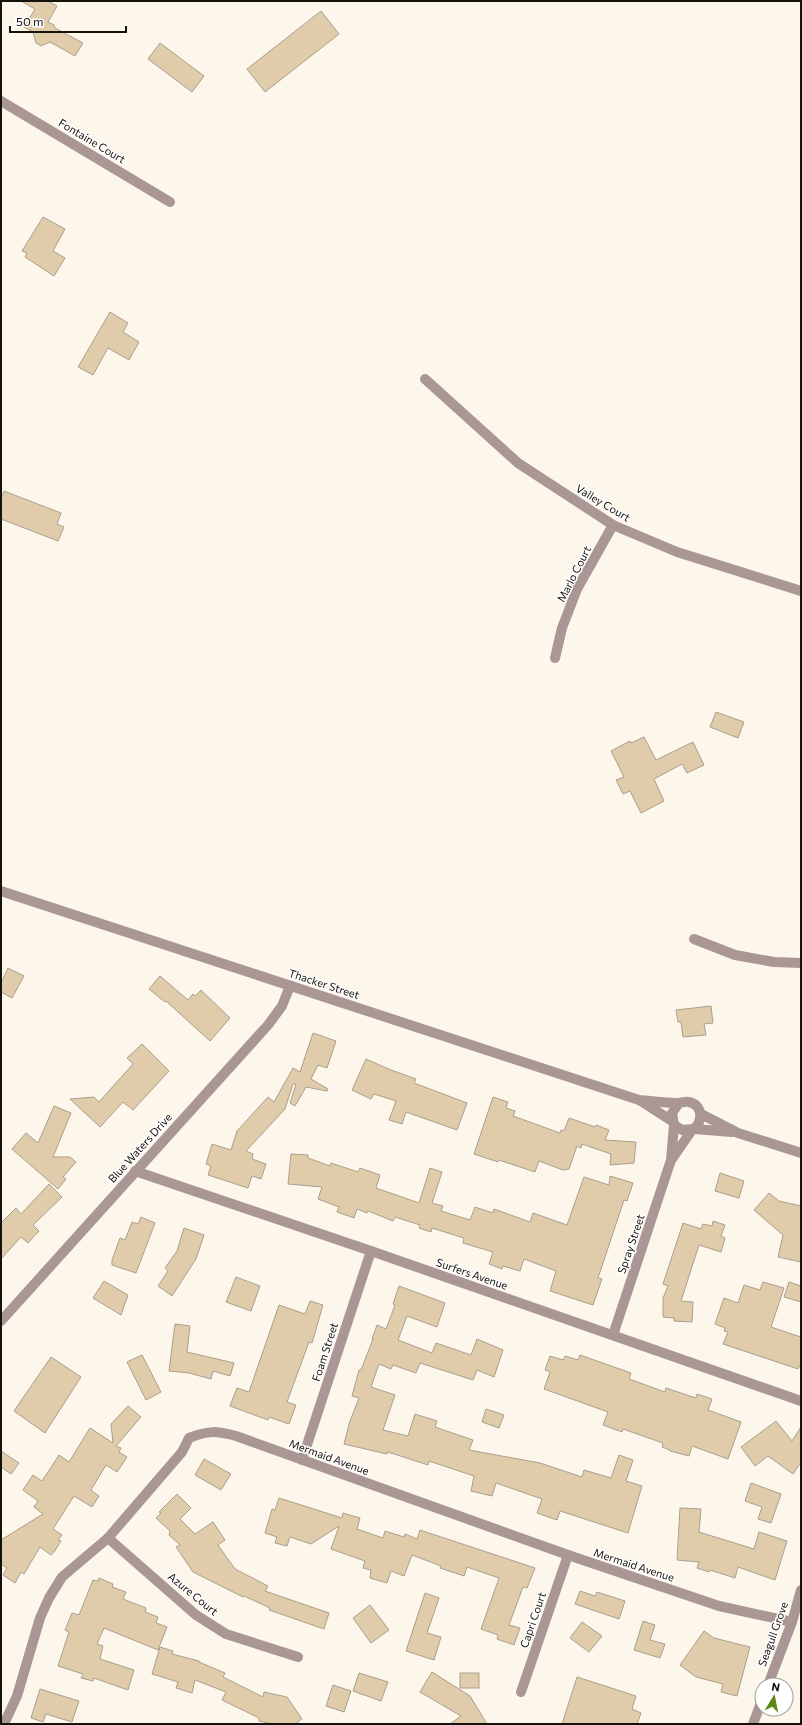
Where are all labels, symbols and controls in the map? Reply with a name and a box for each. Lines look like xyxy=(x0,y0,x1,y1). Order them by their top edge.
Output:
scale bar xyxy=(10,8,126,34)
text: 50 m xyxy=(16,14,44,28)
street label: Fontaine Court xyxy=(57,116,128,166)
street label: Valley Court xyxy=(574,481,633,524)
street label: Marlo Court xyxy=(554,543,593,604)
street label: Thacker Street xyxy=(287,966,362,1001)
street label: Blue Waters Drive xyxy=(105,1110,174,1185)
street label: Spray Street xyxy=(614,1212,647,1275)
street label: Surfers Avenue xyxy=(435,1255,510,1292)
street label: Foam Street xyxy=(309,1320,340,1383)
street label: Mermaid Avenue xyxy=(287,1436,371,1477)
street label: Mermaid Avenue xyxy=(592,1545,676,1584)
street label: Azure Court xyxy=(166,1570,221,1618)
street label: Capri Court xyxy=(517,1590,548,1650)
street label: Seagull Grove xyxy=(755,1600,790,1668)
north arrow xyxy=(754,1677,794,1717)
text: N xyxy=(771,1680,781,1694)

